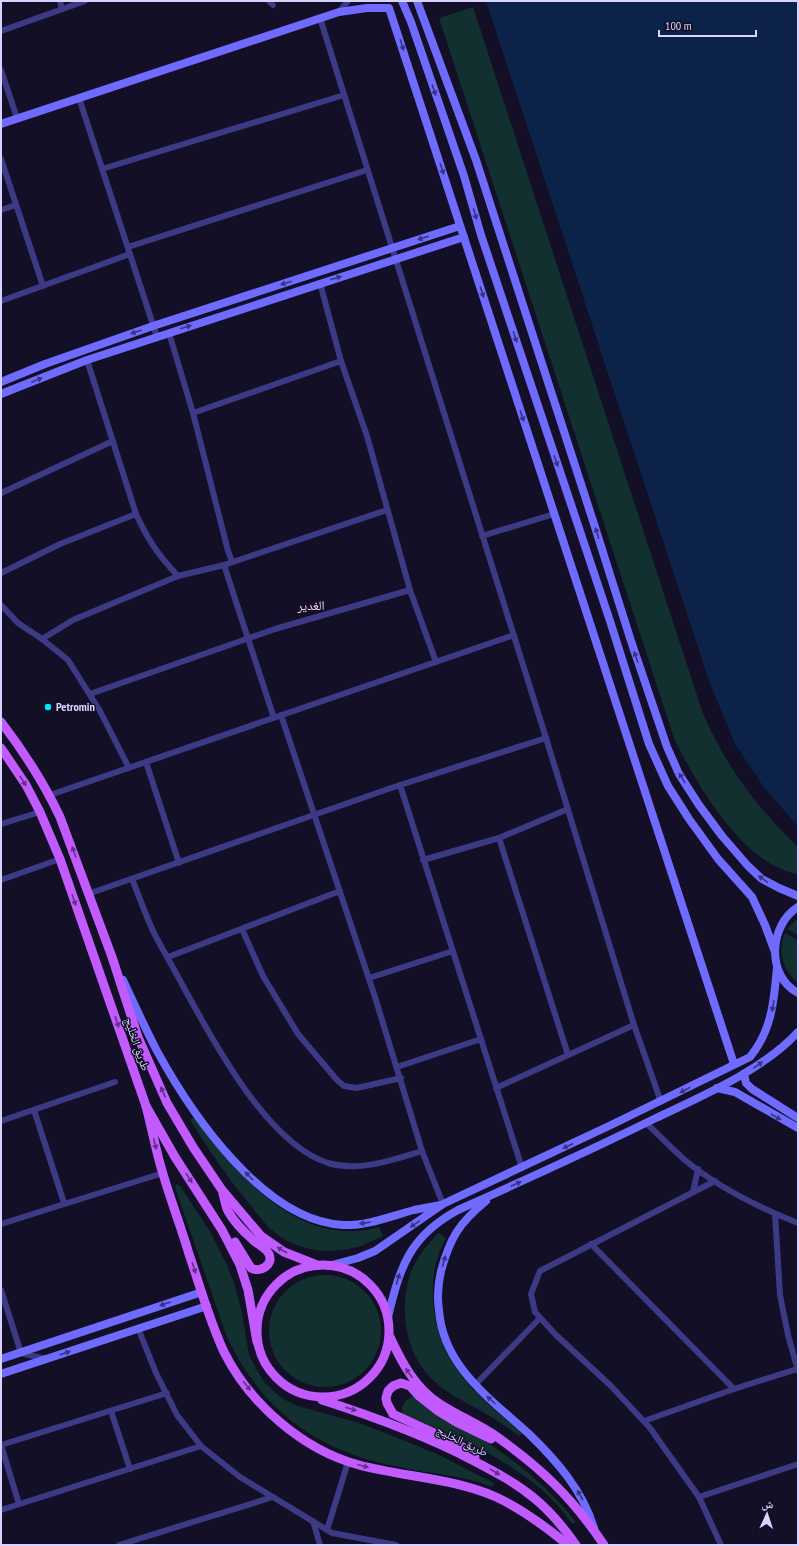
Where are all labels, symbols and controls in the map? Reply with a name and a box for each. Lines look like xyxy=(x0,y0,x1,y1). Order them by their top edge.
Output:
scale bar xyxy=(659,12,756,38)
text: 100 m xyxy=(665,18,692,33)
one-way arrow xyxy=(399,39,405,51)
one-way arrow xyxy=(432,85,438,97)
one-way arrow xyxy=(439,163,445,175)
one-way arrow xyxy=(472,208,478,220)
one-way arrow xyxy=(417,235,429,241)
one-way arrow xyxy=(331,275,343,281)
one-way arrow xyxy=(280,280,292,286)
one-way arrow xyxy=(479,287,485,299)
one-way arrow xyxy=(181,324,193,330)
one-way arrow xyxy=(130,330,142,336)
one-way arrow xyxy=(512,332,518,344)
one-way arrow xyxy=(32,376,44,382)
one-way arrow xyxy=(520,410,526,422)
one-way arrow xyxy=(553,455,559,467)
one-way arrow xyxy=(594,526,600,538)
district label: الغدير xyxy=(296,597,325,614)
one-way arrow xyxy=(633,650,639,662)
place label: Petromin xyxy=(56,699,95,714)
marker: Petromin xyxy=(43,702,53,712)
one-way arrow xyxy=(678,773,686,783)
one-way arrow xyxy=(19,775,26,786)
one-way arrow xyxy=(70,846,76,858)
one-way arrow xyxy=(758,875,769,883)
one-way arrow xyxy=(71,894,77,906)
one-way arrow xyxy=(770,1000,776,1012)
street label: طريق الخليج xyxy=(121,1015,154,1073)
one-way arrow xyxy=(114,1017,120,1029)
one-way arrow xyxy=(753,1061,763,1069)
one-way arrow xyxy=(159,1085,165,1097)
one-way arrow xyxy=(679,1086,691,1093)
one-way arrow xyxy=(770,1113,782,1120)
one-way arrow xyxy=(153,1138,159,1150)
one-way arrow xyxy=(562,1143,573,1149)
one-way arrow xyxy=(244,1171,254,1181)
one-way arrow xyxy=(185,1172,192,1184)
one-way arrow xyxy=(510,1181,521,1187)
one-way arrow xyxy=(358,1220,371,1226)
one-way arrow xyxy=(410,1220,420,1228)
one-way arrow xyxy=(276,1246,287,1253)
one-way arrow xyxy=(441,1254,447,1266)
one-way arrow xyxy=(191,1262,197,1274)
one-way arrow xyxy=(395,1273,401,1285)
one-way arrow xyxy=(159,1301,171,1307)
one-way arrow xyxy=(59,1349,71,1355)
one-way arrow xyxy=(405,1368,413,1378)
one-way arrow xyxy=(242,1380,251,1391)
one-way arrow xyxy=(486,1396,497,1405)
one-way arrow xyxy=(345,1406,357,1412)
street label: طريق الخليج xyxy=(434,1422,491,1460)
one-way arrow xyxy=(357,1463,369,1469)
one-way arrow xyxy=(490,1468,500,1476)
one-way arrow xyxy=(576,1489,583,1501)
north arrow xyxy=(747,1494,787,1534)
text: ش xyxy=(761,1497,774,1512)

